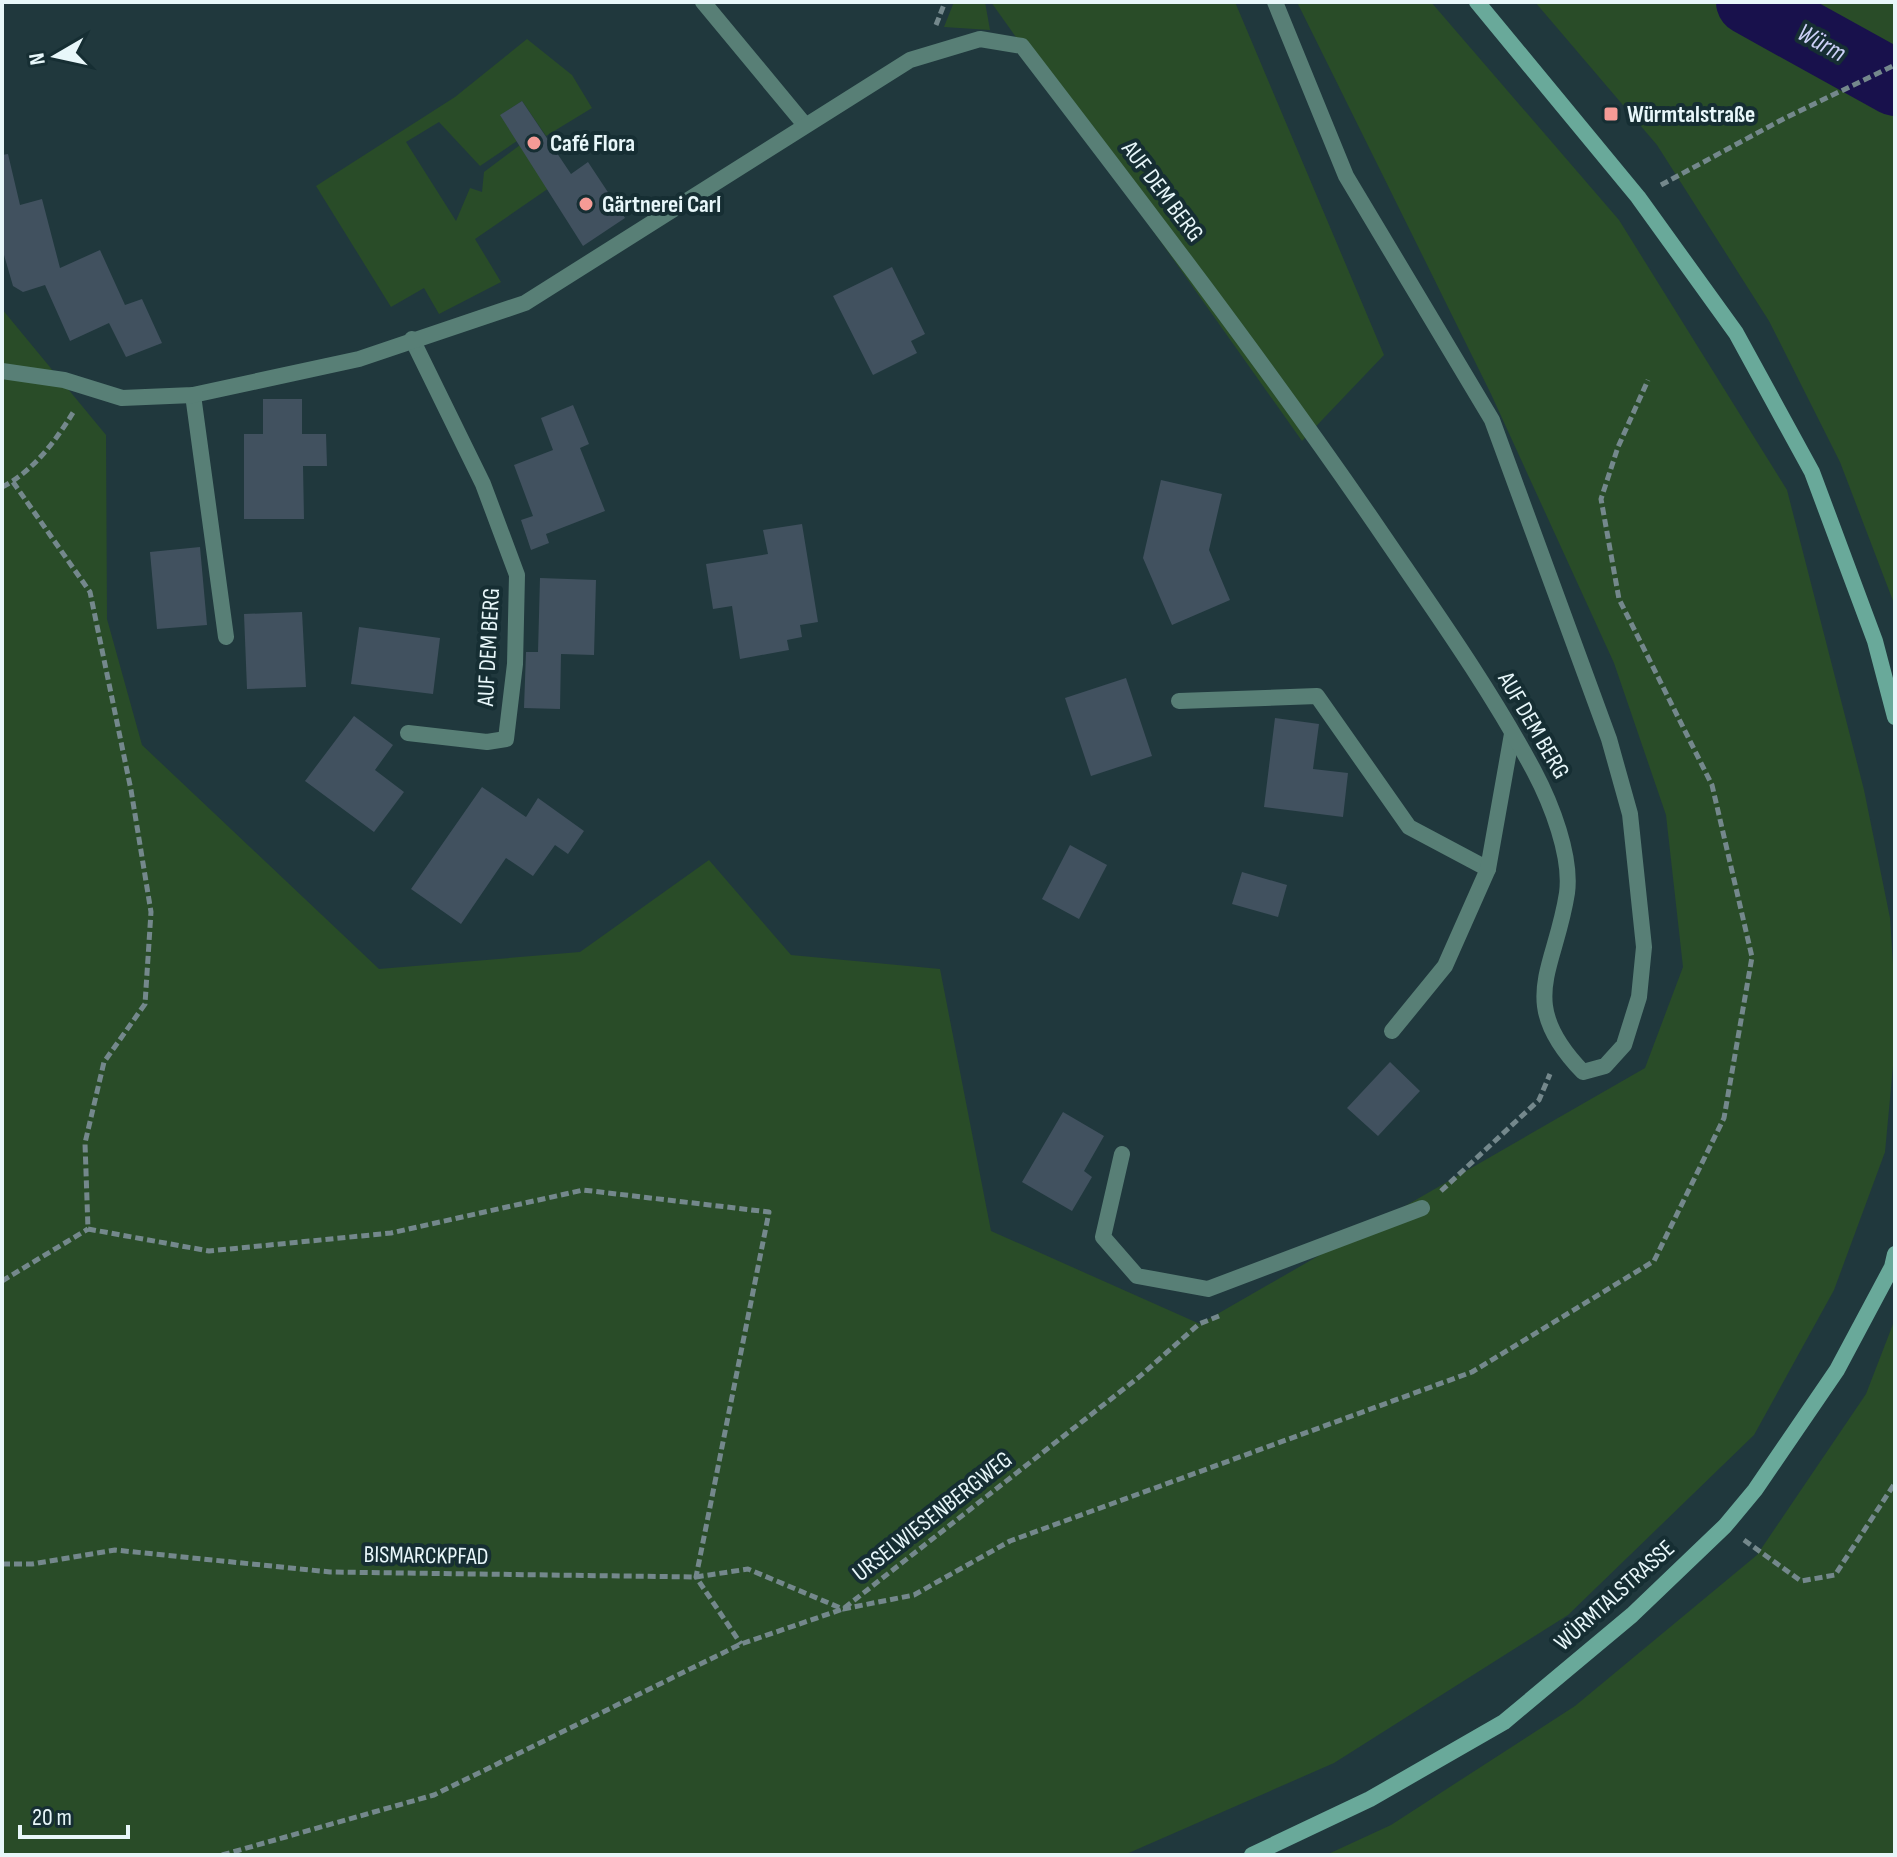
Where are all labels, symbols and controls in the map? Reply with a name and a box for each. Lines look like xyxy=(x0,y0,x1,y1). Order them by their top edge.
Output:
north arrow xyxy=(16,16,96,96)
water label: Würm xyxy=(1792,17,1851,69)
text: N xyxy=(23,51,52,67)
place label: Würmtalstraße xyxy=(1627,100,1755,129)
marker: Würmtalstraße xyxy=(1602,105,1620,123)
place label: Café Flora xyxy=(550,129,635,158)
marker: Café Flora xyxy=(525,134,543,152)
street label: AUF DEM BERG xyxy=(1115,134,1210,247)
place label: Gärtnerei Carl xyxy=(602,190,721,219)
marker: Gärtnerei Carl xyxy=(577,195,595,213)
street label: AUF DEM BERG xyxy=(471,587,506,708)
street label: AUF DEM BERG xyxy=(1491,666,1576,784)
street label: URSELWIESENBERGWEG xyxy=(847,1445,1018,1588)
street label: WÜRMTALSTRASSE xyxy=(1548,1534,1680,1657)
street label: BISMARCKPFAD xyxy=(363,1540,489,1571)
scale bar xyxy=(20,1789,128,1839)
text: 20 m xyxy=(32,1803,72,1832)

